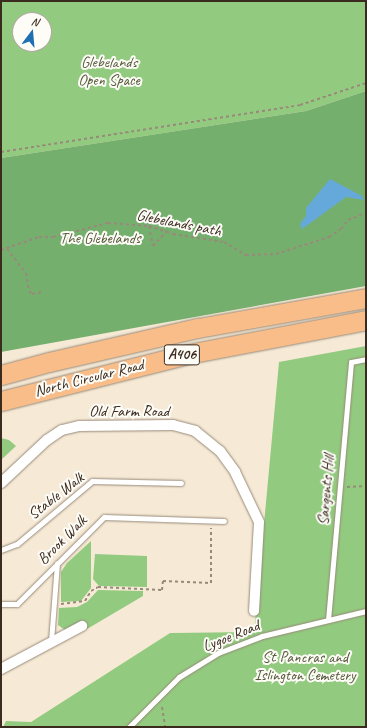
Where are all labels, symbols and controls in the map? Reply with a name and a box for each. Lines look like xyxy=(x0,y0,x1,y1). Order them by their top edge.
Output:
north arrow xyxy=(12,12,52,52)
text: N xyxy=(30,14,40,29)
park label: Glebelands Open Space xyxy=(78,52,140,90)
street label: Glebelands path xyxy=(135,205,223,241)
park label: The Glebelands xyxy=(60,228,140,248)
road number: A406 xyxy=(163,342,201,368)
street label: North Circular Road xyxy=(33,355,145,401)
street label: Old Farm Road xyxy=(88,401,170,421)
street label: Sargents Hill xyxy=(313,454,339,526)
street label: Stable Walk xyxy=(24,468,88,524)
street label: Brook Walk xyxy=(33,511,91,569)
street label: Lygoe Road xyxy=(200,616,262,656)
park label: St Pancras and Islington Cemetery xyxy=(255,647,355,685)

